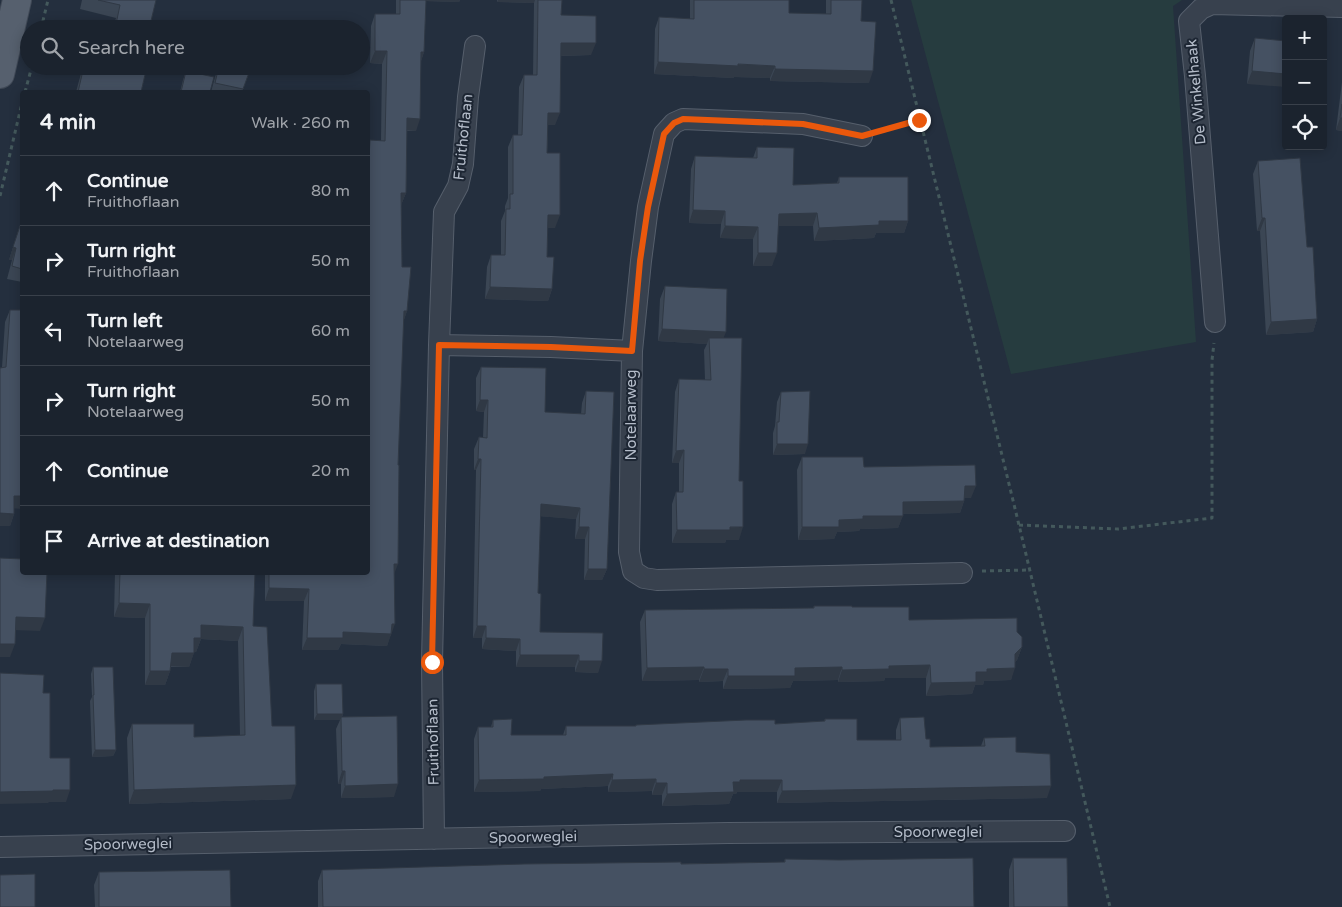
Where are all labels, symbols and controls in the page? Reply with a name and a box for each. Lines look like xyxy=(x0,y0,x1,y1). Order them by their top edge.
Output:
map controls xyxy=(1282,15,1327,150)
button: + xyxy=(1282,15,1327,60)
search box xyxy=(20,20,370,75)
icon: search xyxy=(38,34,66,62)
text: Search here xyxy=(78,37,185,59)
street label: De Winkelhaak xyxy=(1182,39,1210,145)
button: − xyxy=(1282,60,1327,105)
street label: Fruithoflaan xyxy=(450,93,476,181)
button: locate xyxy=(1282,105,1327,150)
route end xyxy=(908,109,931,132)
text: 4 min xyxy=(40,110,96,135)
text: Walk · 260 m xyxy=(251,113,350,133)
text: Continue xyxy=(87,170,169,192)
icon: ahead xyxy=(40,177,68,205)
text: 80 m xyxy=(311,181,350,201)
text: Fruithoflaan xyxy=(87,192,180,212)
text: Turn right xyxy=(87,240,175,262)
icon: right xyxy=(40,247,68,275)
text: 50 m xyxy=(311,251,350,271)
text: Fruithoflaan xyxy=(87,262,180,282)
text: Turn left xyxy=(87,310,163,332)
icon: left xyxy=(40,317,68,345)
text: 60 m xyxy=(311,321,350,341)
text: Notelaarweg xyxy=(87,332,184,352)
street label: Notelaarweg xyxy=(622,369,640,461)
text: Turn right xyxy=(87,380,175,402)
icon: right xyxy=(40,387,68,415)
text: 50 m xyxy=(311,391,350,411)
text: Notelaarweg xyxy=(87,402,184,422)
icon: ahead xyxy=(40,457,68,485)
text: Continue xyxy=(87,460,169,482)
text: 20 m xyxy=(311,461,350,481)
icon: arrive xyxy=(40,527,68,555)
text: Arrive at destination xyxy=(87,530,270,552)
route start xyxy=(421,651,444,674)
street label: Fruithoflaan xyxy=(423,698,443,786)
street label: Spoorweglei xyxy=(894,823,982,841)
street label: Spoorweglei xyxy=(489,827,577,847)
street label: Spoorweglei xyxy=(84,834,172,854)

